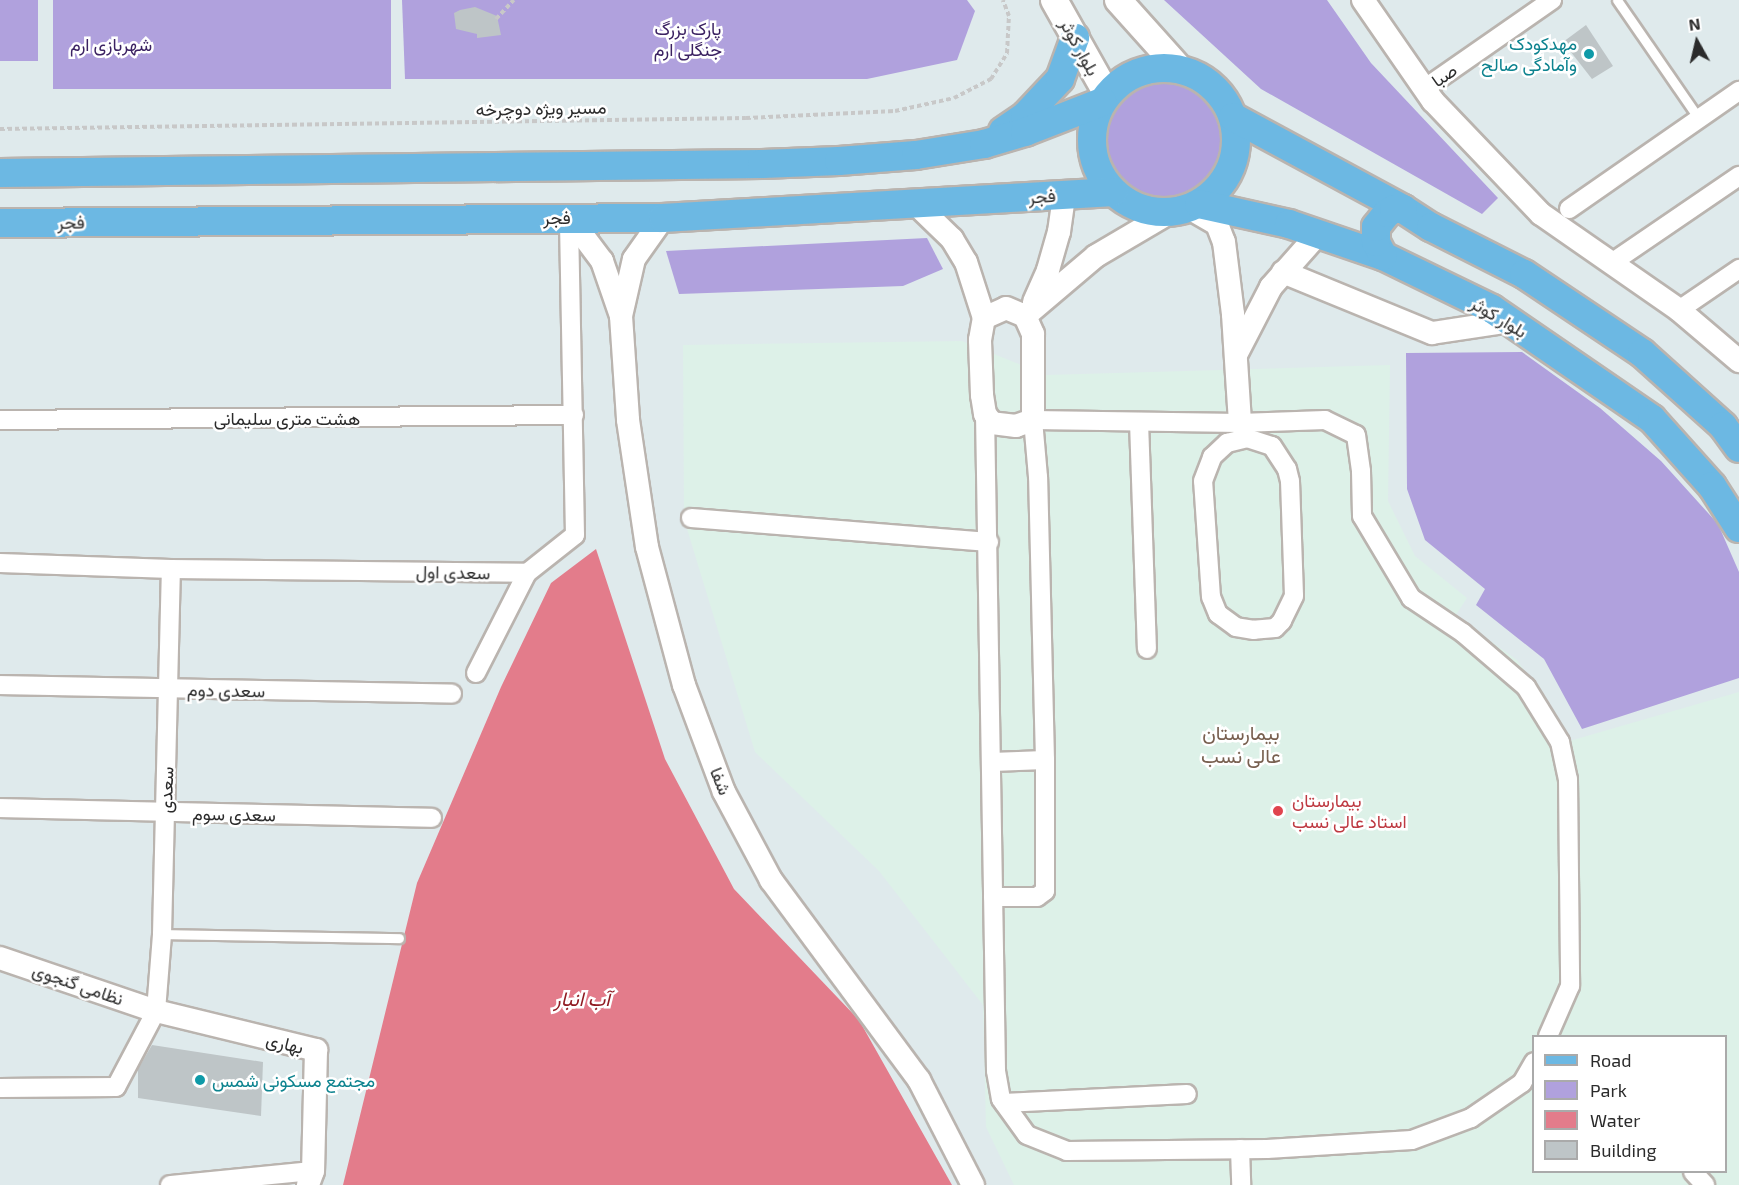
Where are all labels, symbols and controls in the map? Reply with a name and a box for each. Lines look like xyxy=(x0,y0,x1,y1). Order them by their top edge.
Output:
north arrow xyxy=(1667,12,1727,72)
text: N xyxy=(1687,13,1701,34)
street label: بلوار کوثر xyxy=(1056,15,1104,79)
park label: پارک بزرگ جنگلی ارم xyxy=(654,18,722,60)
park label: شهربازی ارم xyxy=(70,33,152,55)
place label: مهدکودک وآمادگی صالح xyxy=(1481,33,1577,76)
marker: مهدکودک وآمادگی صالح xyxy=(1582,47,1596,61)
street label: صبا xyxy=(1427,59,1461,91)
street label: مسیر ویژه دوچرخه xyxy=(475,96,607,120)
street label: فجر xyxy=(1028,184,1056,208)
street label: فجر xyxy=(543,206,571,228)
street label: فجر xyxy=(57,211,85,233)
street label: بلوار کوثر xyxy=(1467,292,1531,342)
street label: هشت متری سلیمانی xyxy=(214,407,360,429)
street label: سعدی اول xyxy=(416,561,490,583)
street label: سعدی دوم xyxy=(187,679,265,701)
district label: بیمارستان عالی نسب xyxy=(1201,721,1281,768)
street label: شفا xyxy=(706,764,736,798)
street label: سعدی xyxy=(154,766,178,814)
place label: بیمارستان استاد عالی نسب xyxy=(1292,790,1407,832)
street label: سعدی سوم xyxy=(192,802,276,826)
marker: بیمارستان استاد عالی نسب xyxy=(1269,802,1287,820)
street label: نظامی گنجوی xyxy=(30,958,126,1010)
water label: آب انبار xyxy=(554,986,610,1010)
street label: بهاری xyxy=(264,1028,306,1058)
legend xyxy=(1532,1035,1727,1173)
text: Road xyxy=(1590,1049,1631,1071)
place label: مجتمع مسکونی شمس xyxy=(212,1069,375,1091)
marker: مجتمع مسکونی شمس xyxy=(193,1073,207,1087)
text: Park xyxy=(1590,1079,1627,1101)
text: Water xyxy=(1590,1109,1640,1131)
text: Building xyxy=(1590,1139,1657,1161)

